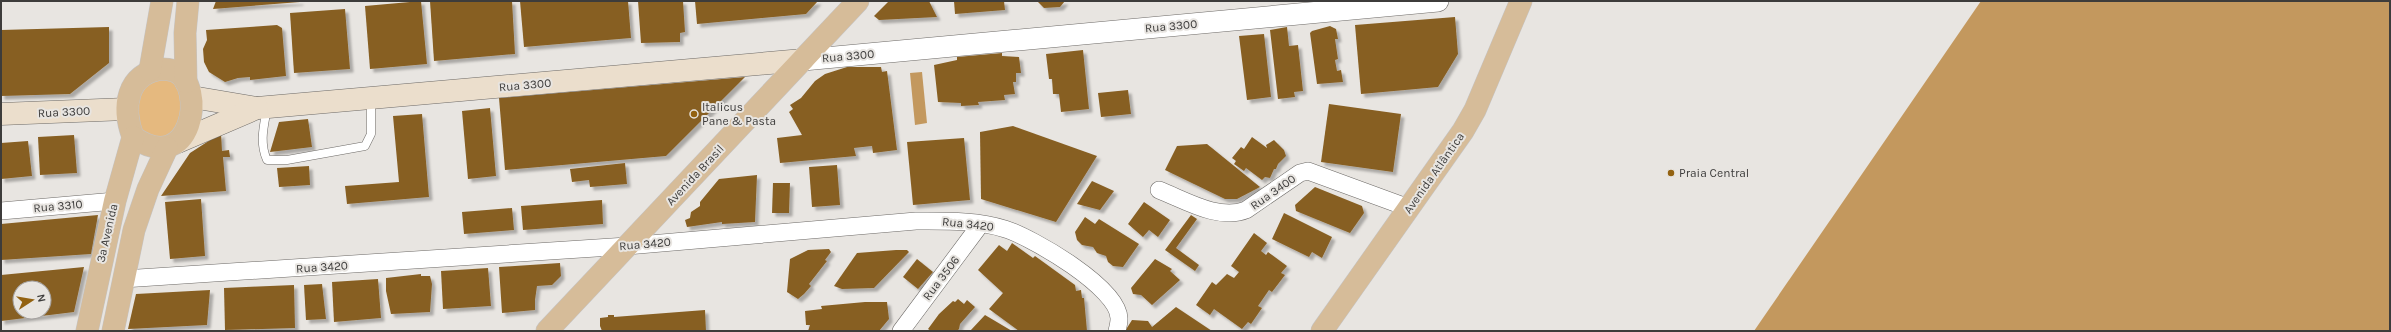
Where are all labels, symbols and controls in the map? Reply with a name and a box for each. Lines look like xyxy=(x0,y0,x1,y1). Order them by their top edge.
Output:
street label: Rua 3300 xyxy=(1144,17,1198,35)
street label: Rua 3300 xyxy=(821,47,875,65)
street label: Rua 3300 xyxy=(498,76,552,94)
place label: Italicus Pane & Pasta xyxy=(702,100,776,128)
street label: Rua 3300 xyxy=(37,104,91,120)
marker: Italicus Pane & Pasta xyxy=(689,109,699,119)
street label: Avenida Atlântica xyxy=(1401,130,1467,216)
street label: Avenida Brasil xyxy=(663,142,727,208)
place label: Praia Central xyxy=(1679,166,1749,180)
marker: Praia Central xyxy=(1666,168,1676,178)
street label: Rua 3400 xyxy=(1248,171,1298,213)
street label: Rua 3310 xyxy=(33,197,83,215)
street label: 3ª Avenida xyxy=(93,202,121,264)
street label: Rua 3420 xyxy=(941,214,995,234)
street label: Rua 3420 xyxy=(619,235,671,253)
street label: Rua 3506 xyxy=(920,253,962,303)
street label: Rua 3420 xyxy=(296,258,348,276)
north arrow xyxy=(12,280,52,320)
text: N xyxy=(34,293,48,303)

